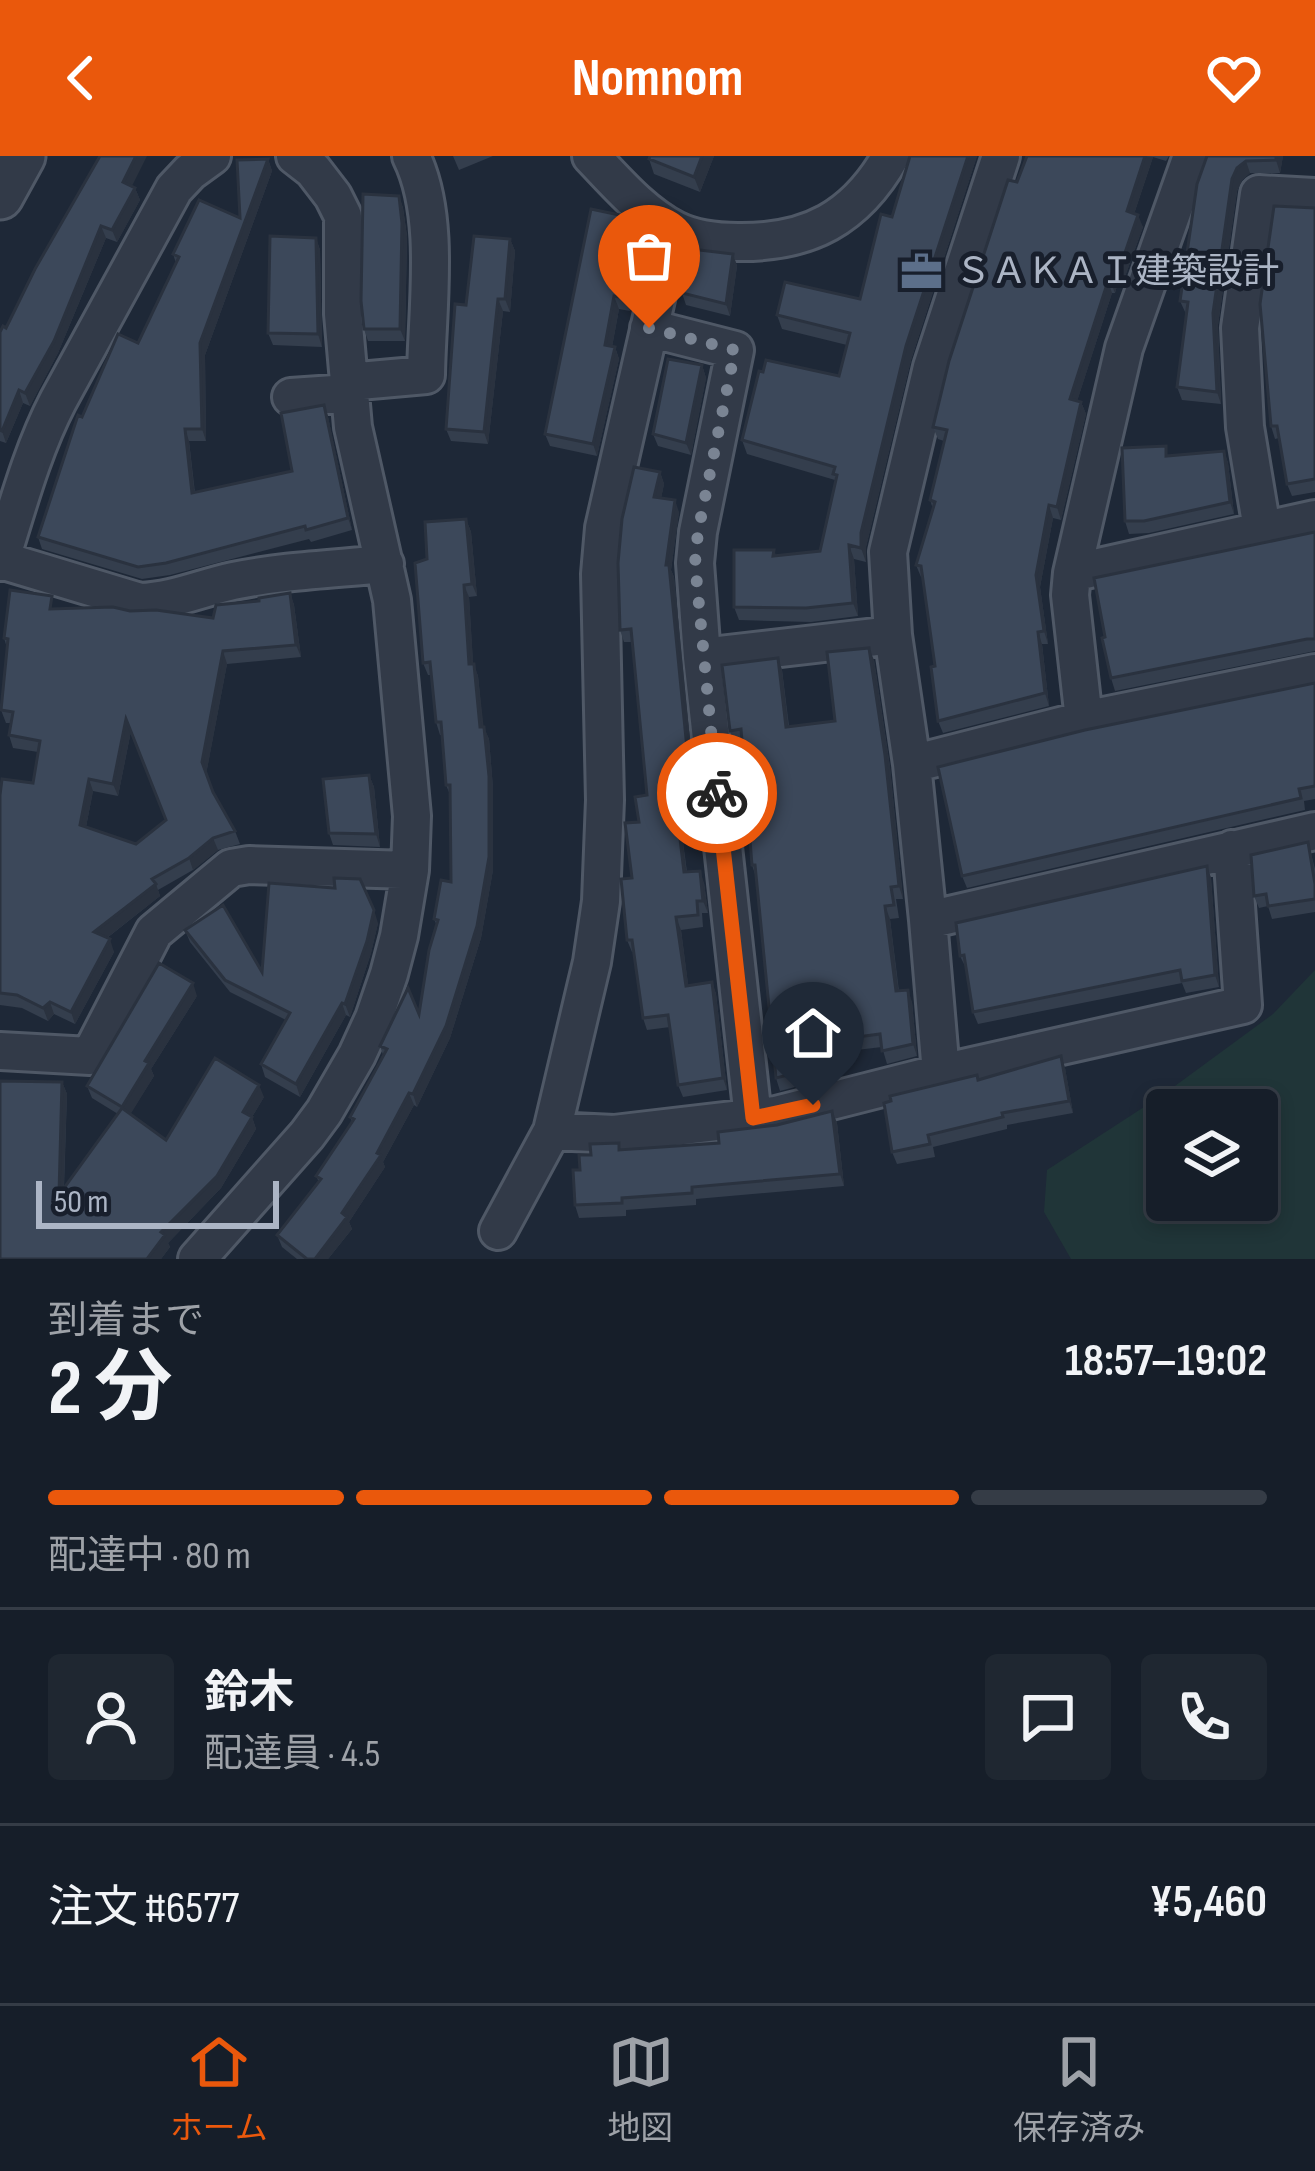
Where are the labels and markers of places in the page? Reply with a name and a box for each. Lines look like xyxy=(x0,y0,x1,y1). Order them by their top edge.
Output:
pin xyxy=(598,205,700,328)
office icon: ＳＡＫＡＩ建築設計 xyxy=(898,249,944,295)
place label: ＳＡＫＡＩ建築設計 xyxy=(955,251,1279,294)
pin xyxy=(762,982,864,1105)

